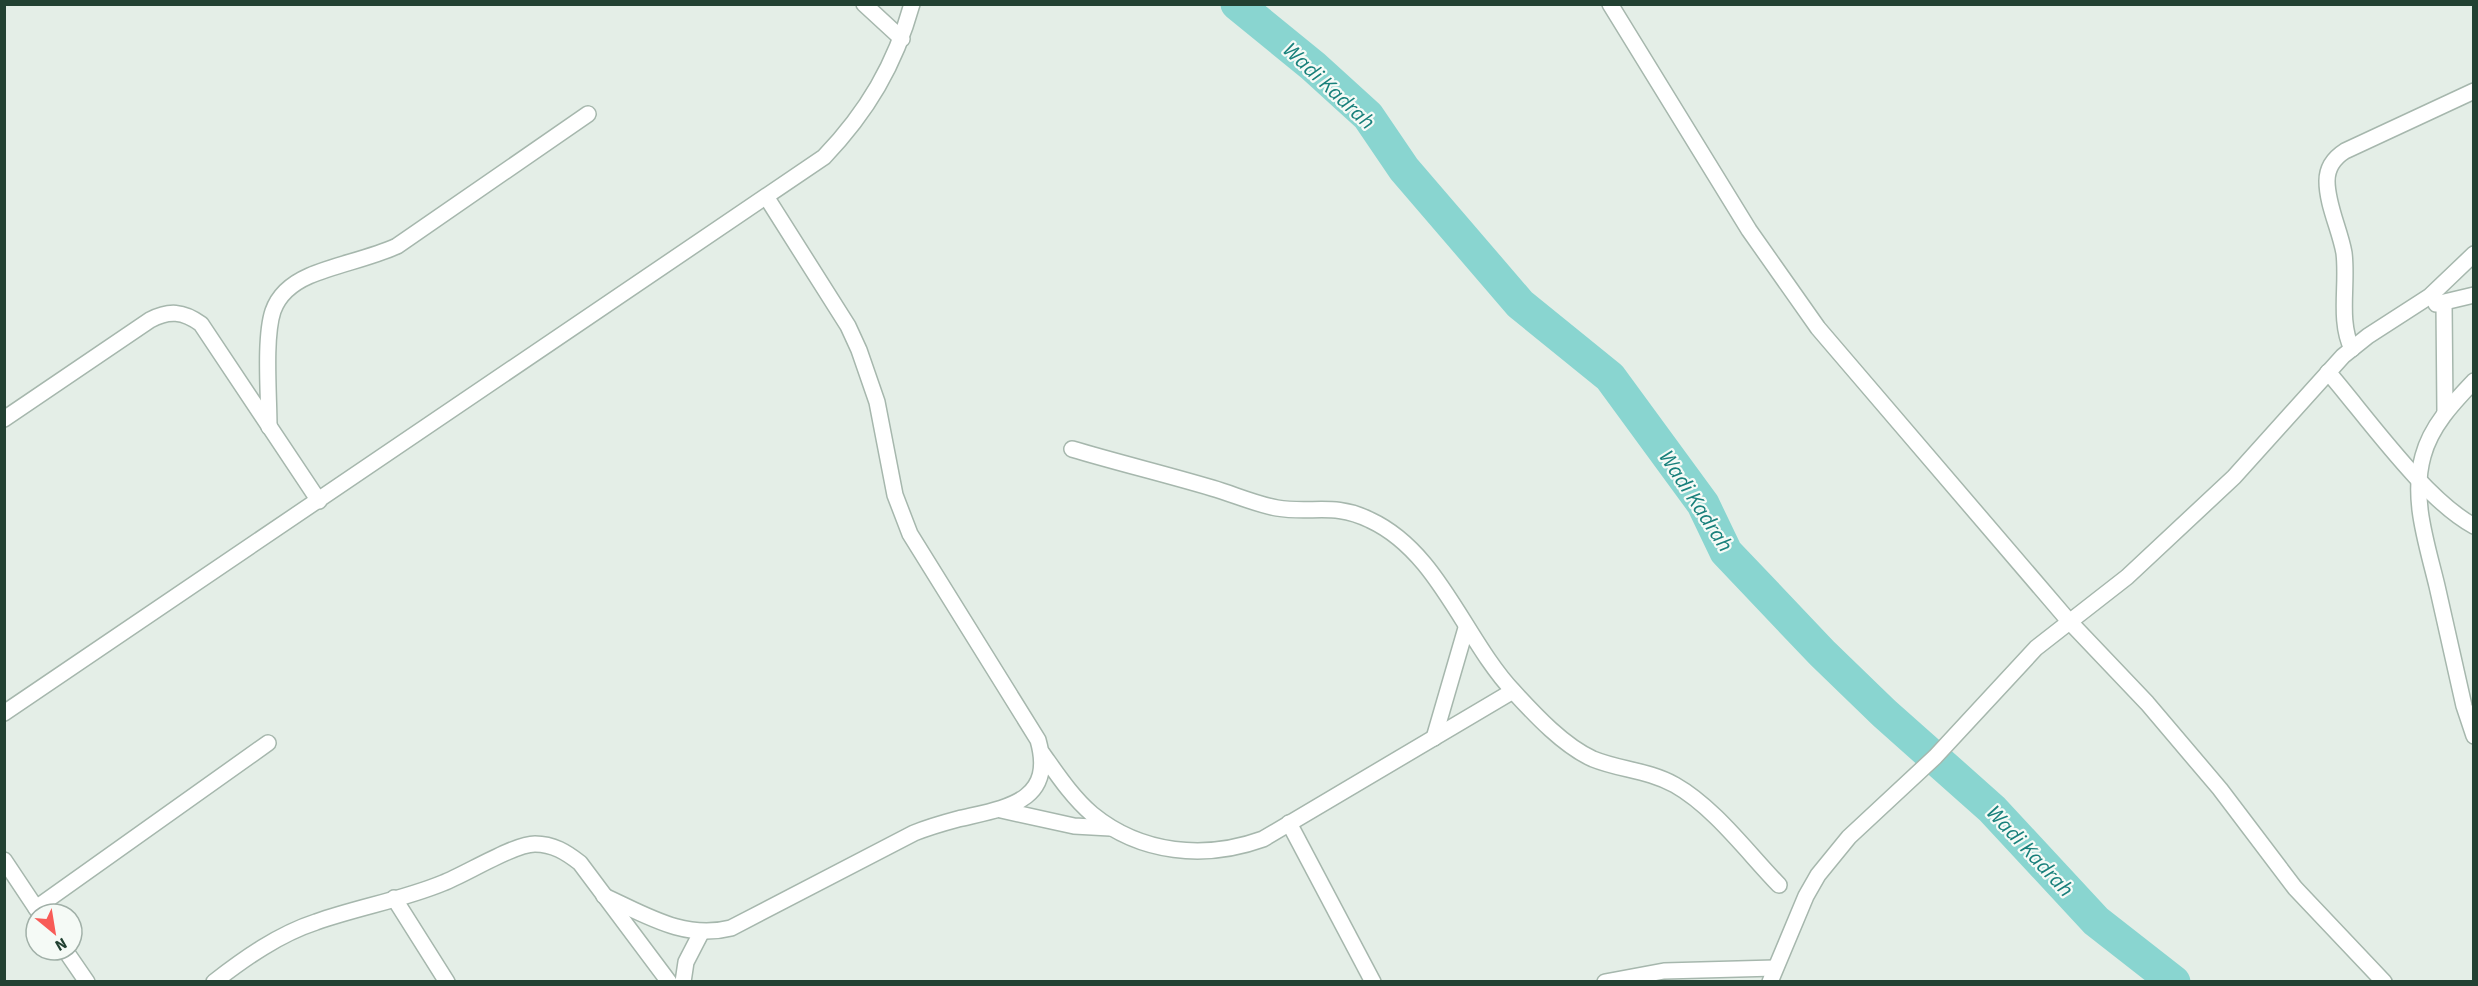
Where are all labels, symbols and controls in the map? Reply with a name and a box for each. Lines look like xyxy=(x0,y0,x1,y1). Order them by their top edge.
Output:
water label: Wadi Kadrah xyxy=(1276,35,1382,137)
water label: Wadi Kadrah xyxy=(1651,444,1741,558)
water label: Wadi Kadrah xyxy=(1979,798,2081,904)
north arrow xyxy=(24,902,84,962)
text: N xyxy=(51,932,71,956)

